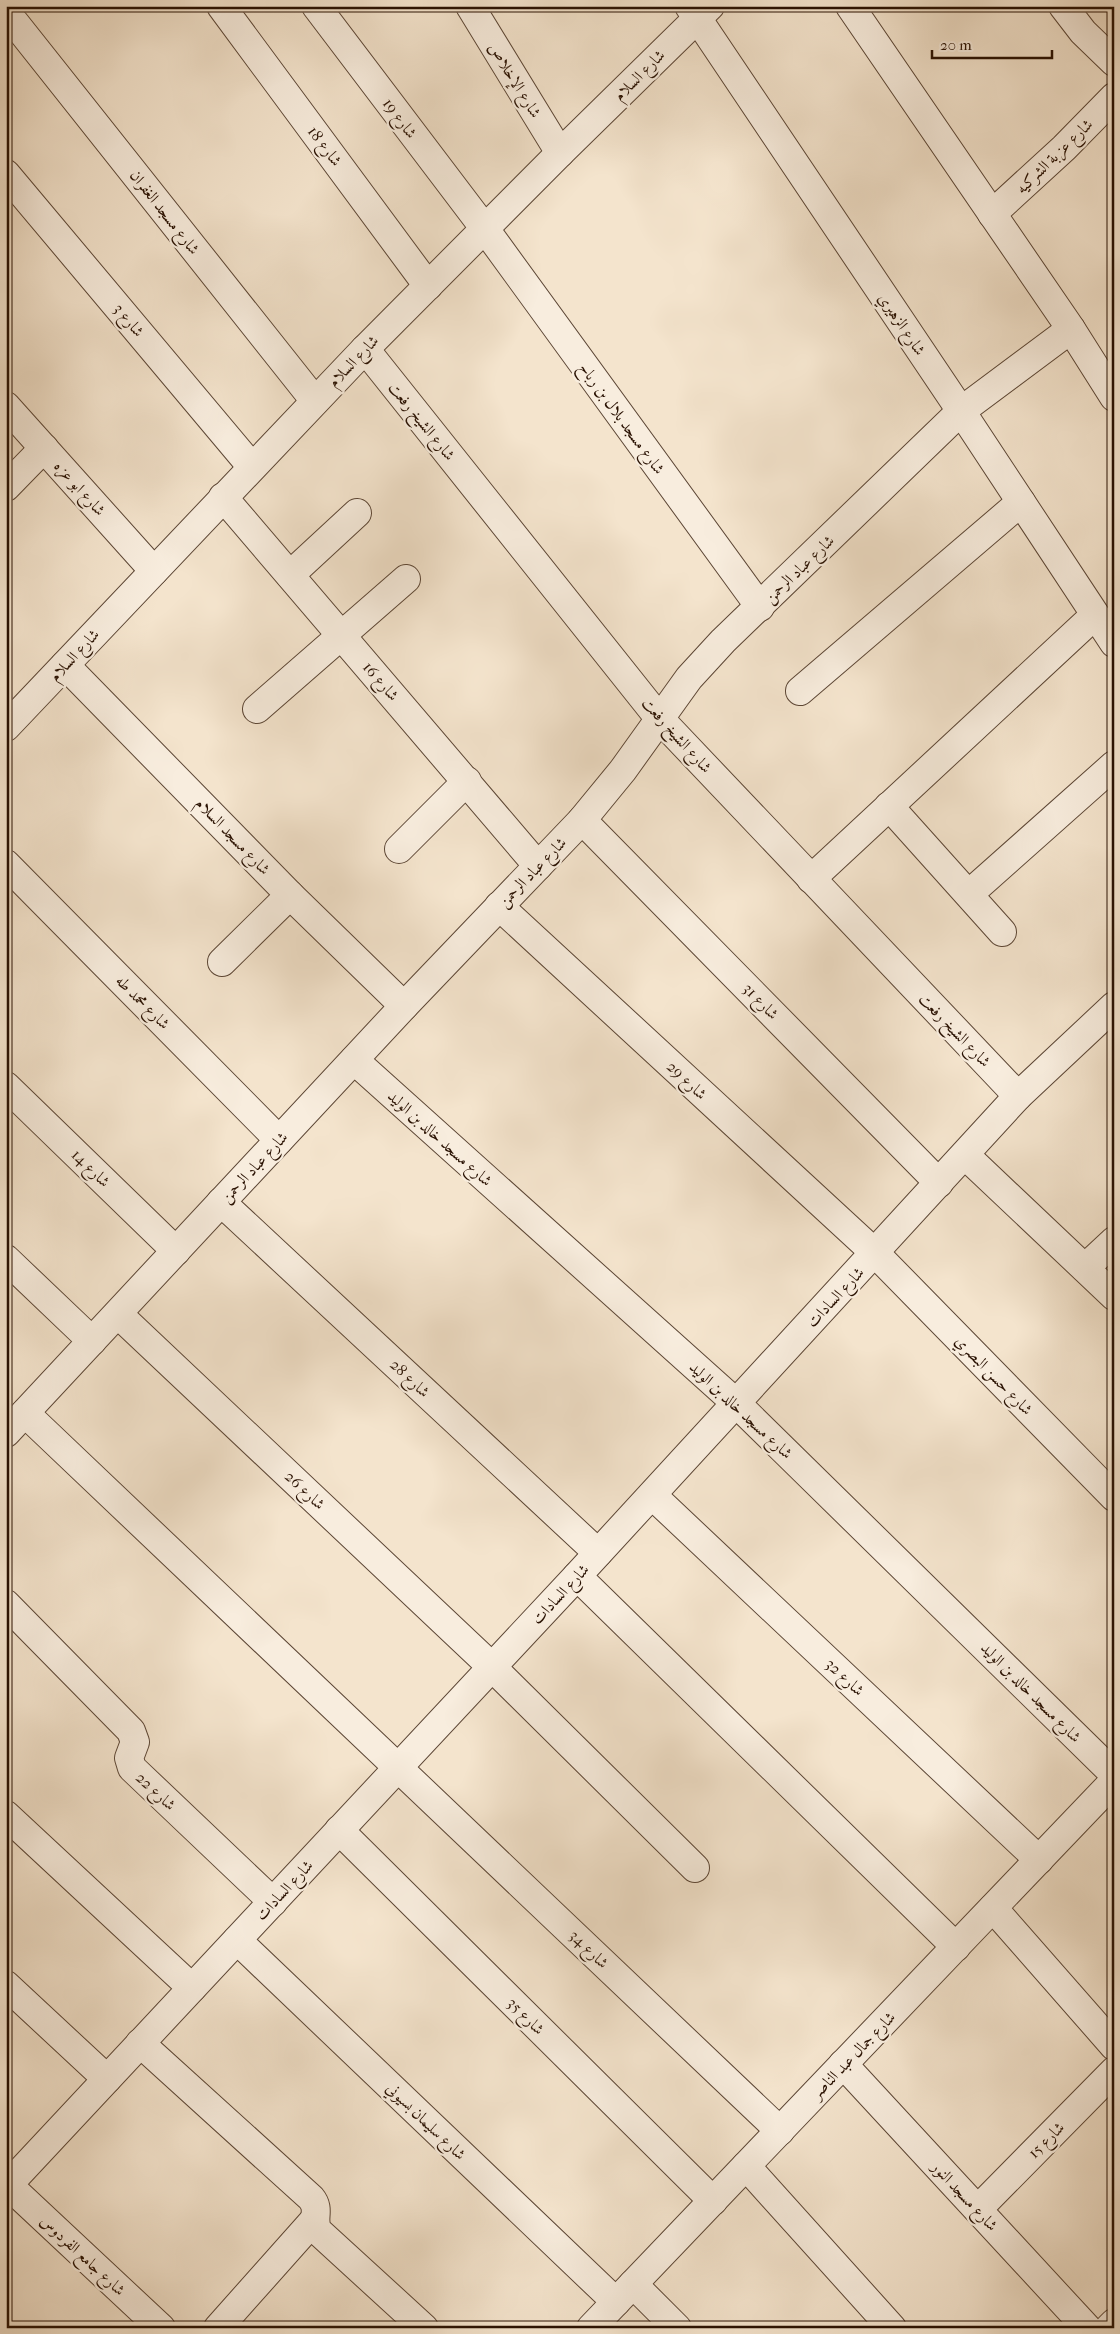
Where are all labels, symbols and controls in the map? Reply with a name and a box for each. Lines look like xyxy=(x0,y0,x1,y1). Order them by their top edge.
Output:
scale bar xyxy=(932,28,1052,60)
text: 20 m xyxy=(940,36,972,54)
street label: شارع الإخلاص xyxy=(481,39,546,123)
street label: شارع السلام xyxy=(609,45,672,108)
street label: شارع 19 xyxy=(376,94,421,144)
street label: شارع عزبة الشركيه xyxy=(1012,115,1099,200)
street label: شارع 18 xyxy=(301,122,346,172)
street label: شارع مسجد الغفران xyxy=(123,166,204,261)
street label: شارع الزهيري xyxy=(871,289,930,361)
street label: شارع 3 xyxy=(107,299,148,343)
street label: شارع السلام xyxy=(324,331,386,394)
street label: شارع مسجد بلال بن رباح xyxy=(571,358,669,481)
street label: شارع الشيخ رفعت xyxy=(381,378,459,467)
street label: شارع ابو عزه xyxy=(47,456,110,522)
street label: شارع عباد الرحمن xyxy=(760,531,841,610)
street label: شارع السلام xyxy=(45,625,107,689)
street label: شارع 16 xyxy=(356,658,403,707)
street label: شارع الشيخ رفعت xyxy=(634,693,716,780)
street label: شارع مسجد السلام xyxy=(188,794,274,882)
street label: شارع عباد الرحمن xyxy=(494,833,573,914)
street label: شارع محمد طه xyxy=(109,971,174,1036)
street label: شارع 31 xyxy=(736,979,783,1026)
street label: شارع الشيخ رفعت xyxy=(911,989,995,1074)
street label: شارع 29 xyxy=(660,1057,711,1106)
street label: شارع مسجد خالد بن الوليد xyxy=(381,1086,496,1193)
street label: شارع عباد الرحمن xyxy=(216,1128,295,1209)
street label: شارع 14 xyxy=(65,1145,114,1194)
street label: شارع السادات xyxy=(802,1263,871,1334)
street label: شارع حسن البصري xyxy=(948,1331,1037,1422)
street label: شارع 28 xyxy=(383,1355,434,1404)
street label: شارع مسجد خالد بن الوليد xyxy=(683,1357,797,1466)
street label: شارع 26 xyxy=(278,1467,329,1516)
street label: شارع السادات xyxy=(527,1560,596,1631)
street label: شارع مسجد خالد بن الوليد xyxy=(974,1638,1085,1749)
street label: شارع 32 xyxy=(819,1654,868,1703)
street label: شارع 22 xyxy=(129,1768,180,1817)
street label: شارع السادات xyxy=(251,1856,320,1927)
street label: شارع 34 xyxy=(563,1926,613,1975)
street label: شارع 35 xyxy=(501,1993,549,2041)
street label: شارع جمال عبد الناصر xyxy=(805,2008,902,2107)
street label: شارع سليمان بسيوني xyxy=(379,2078,470,2167)
street label: شارع 15 xyxy=(1024,2118,1071,2165)
street label: شارع مسجد النور xyxy=(924,2156,1002,2237)
street label: شارع جامع الفردوس xyxy=(32,2211,129,2304)

